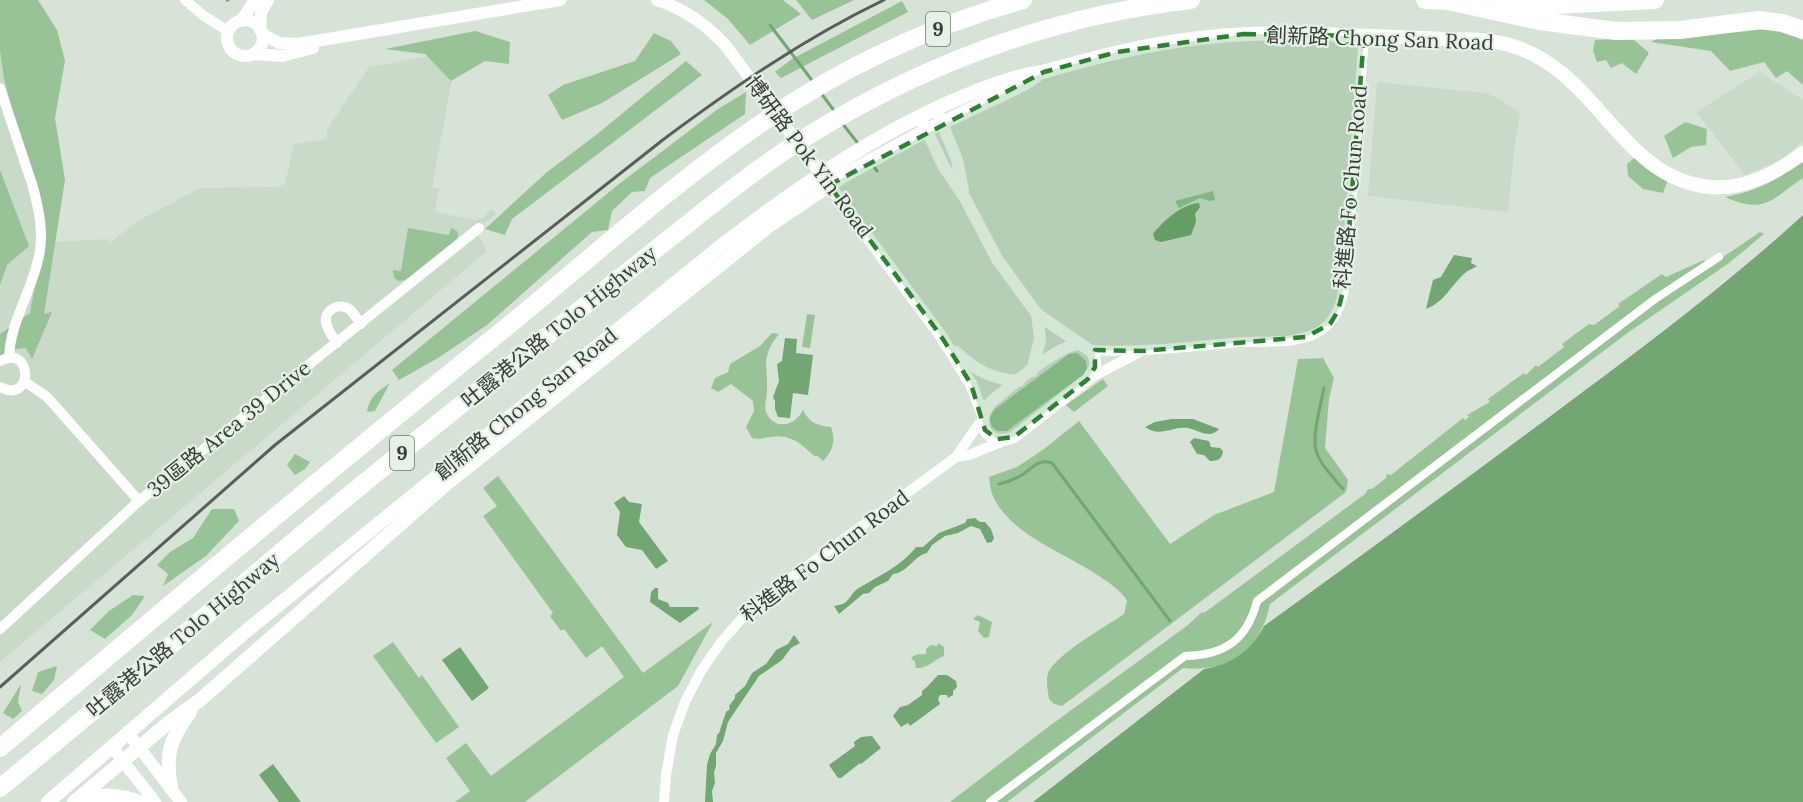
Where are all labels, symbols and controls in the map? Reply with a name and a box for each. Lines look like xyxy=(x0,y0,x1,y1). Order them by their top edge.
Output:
road number: 9 xyxy=(926,12,950,46)
street label: 創新路 Chong San Road xyxy=(1266,21,1494,56)
street label: 博研路 Pok Yin Road xyxy=(740,70,879,243)
street label: 科進路 Fo Chun Road xyxy=(1328,84,1373,290)
street label: 吐露港公路 Tolo Highway xyxy=(455,239,662,414)
street label: 創新路 Chong San Road xyxy=(429,321,623,486)
street label: 39區路 Area 39 Drive xyxy=(141,354,316,503)
road number: 9 xyxy=(390,436,414,470)
street label: 科進路 Fo Chun Road xyxy=(735,483,914,628)
street label: 吐露港公路 Tolo Highway xyxy=(81,546,285,723)

